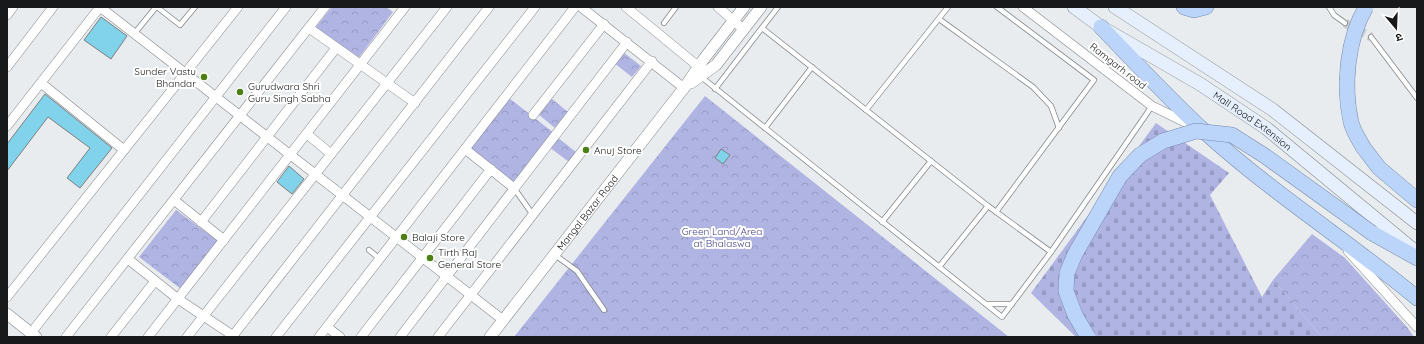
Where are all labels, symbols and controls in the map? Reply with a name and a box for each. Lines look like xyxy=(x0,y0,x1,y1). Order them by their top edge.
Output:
north arrow xyxy=(1376,8,1416,48)
text: उ xyxy=(1393,30,1405,45)
street label: Ramgarh road xyxy=(1087,40,1149,92)
place label: Sunder Vastu Bhandar xyxy=(134,65,196,90)
marker: Sunder Vastu Bhandar xyxy=(199,72,209,82)
place label: Gurudwara Shri Guru Singh Sabha xyxy=(248,80,331,105)
marker: Gurudwara Shri Guru Singh Sabha xyxy=(235,87,245,97)
street label: Mall Road Extension xyxy=(1211,88,1295,153)
place label: Anuj Store xyxy=(594,144,642,157)
marker: Anuj Store xyxy=(581,145,591,155)
street label: Mangal Bazar Road xyxy=(554,172,621,253)
park label: Green Land/Area at Bhalaswa xyxy=(682,225,762,250)
place label: Balaji Store xyxy=(412,231,465,244)
marker: Balaji Store xyxy=(399,232,409,242)
place label: Tirth Raj General Store xyxy=(438,246,501,271)
marker: Tirth Raj General Store xyxy=(425,253,435,263)

